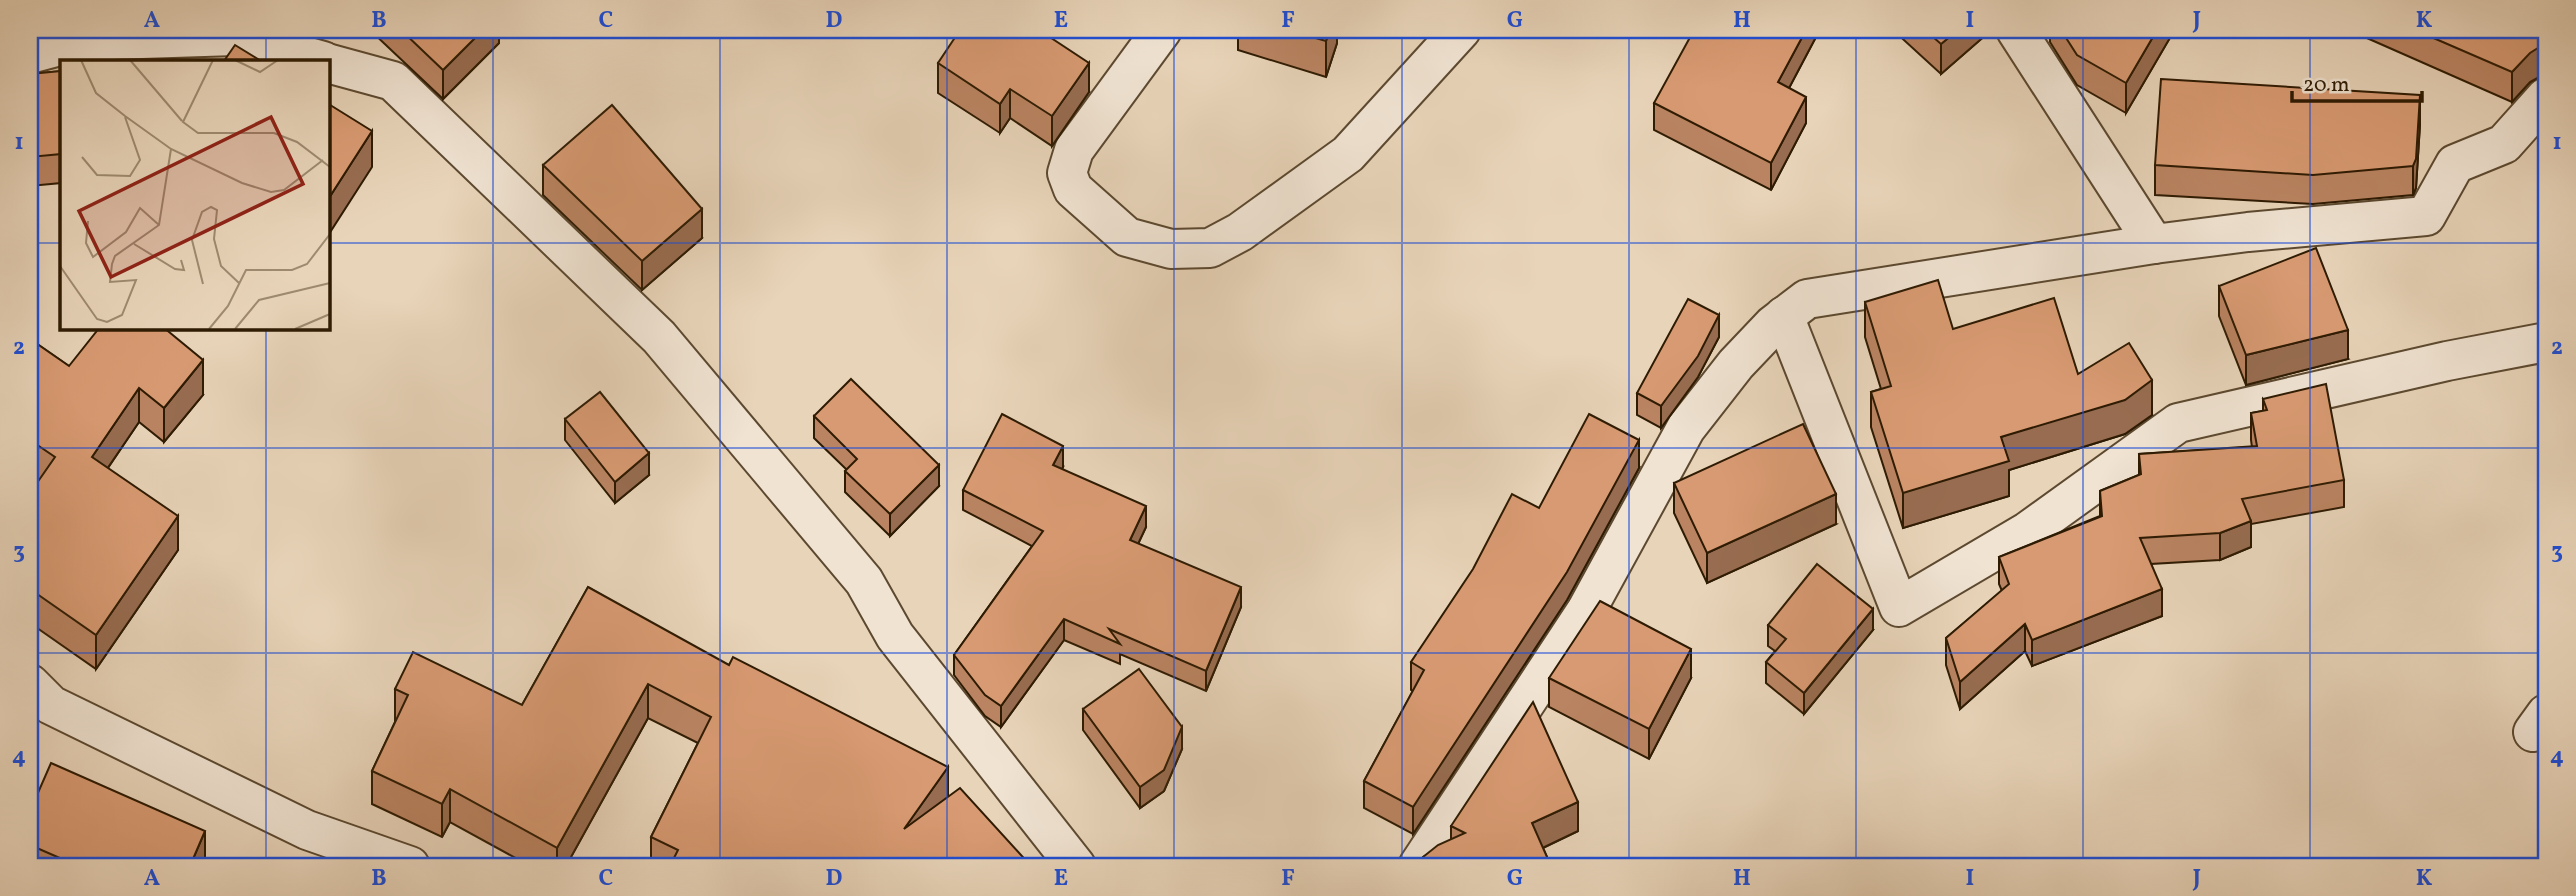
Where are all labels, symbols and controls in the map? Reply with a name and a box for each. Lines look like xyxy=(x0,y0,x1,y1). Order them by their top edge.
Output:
text: A xyxy=(144,5,160,37)
text: B xyxy=(371,5,387,37)
text: C xyxy=(599,5,613,37)
text: D xyxy=(826,5,843,37)
text: E xyxy=(1054,5,1068,37)
text: F xyxy=(1281,5,1295,37)
text: G xyxy=(1507,5,1523,37)
text: H xyxy=(1733,5,1751,37)
text: I xyxy=(1966,5,1974,37)
text: J xyxy=(2192,5,2201,37)
text: K xyxy=(2416,5,2433,37)
inset map xyxy=(60,60,329,329)
scale bar xyxy=(2292,60,2422,104)
text: 20 m xyxy=(2303,71,2349,100)
text: 1 xyxy=(14,127,24,159)
text: 1 xyxy=(2552,127,2562,159)
text: 2 xyxy=(13,332,25,364)
text: 2 xyxy=(2551,332,2563,364)
text: 3 xyxy=(13,536,25,568)
text: 3 xyxy=(2551,536,2563,568)
text: 4 xyxy=(12,741,26,773)
text: 4 xyxy=(2550,741,2564,773)
text: A xyxy=(144,863,160,895)
text: B xyxy=(371,863,387,895)
text: C xyxy=(599,863,613,895)
text: D xyxy=(826,863,843,895)
text: E xyxy=(1054,863,1068,895)
text: F xyxy=(1281,863,1295,895)
text: G xyxy=(1507,863,1523,895)
text: H xyxy=(1733,863,1751,895)
text: I xyxy=(1966,863,1974,895)
text: J xyxy=(2192,863,2201,895)
text: K xyxy=(2416,863,2433,895)

